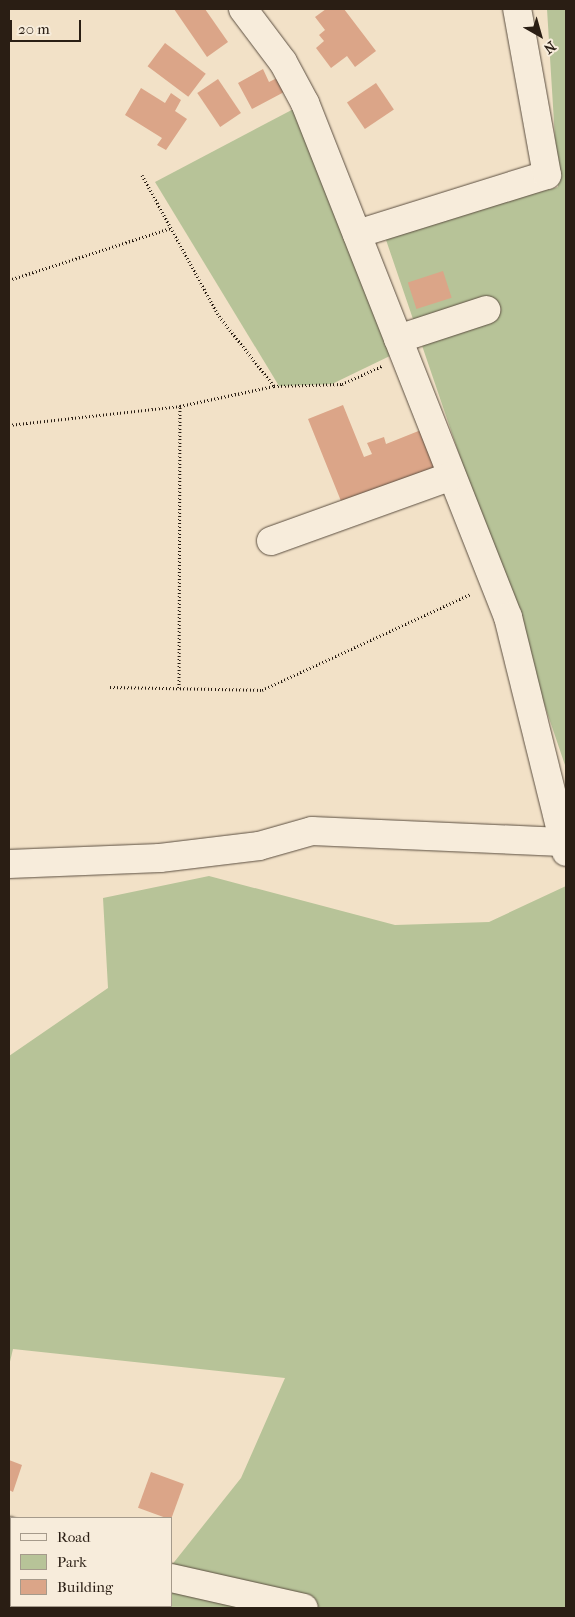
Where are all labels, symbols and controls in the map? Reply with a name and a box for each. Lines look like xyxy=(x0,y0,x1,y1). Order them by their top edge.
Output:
scale bar xyxy=(12,10,84,42)
north arrow xyxy=(515,10,565,60)
text: 20 m xyxy=(18,20,50,38)
text: N xyxy=(540,37,559,57)
legend xyxy=(10,1517,172,1607)
text: Road xyxy=(57,1528,90,1546)
text: Park xyxy=(57,1553,87,1571)
text: Building xyxy=(57,1578,113,1596)

